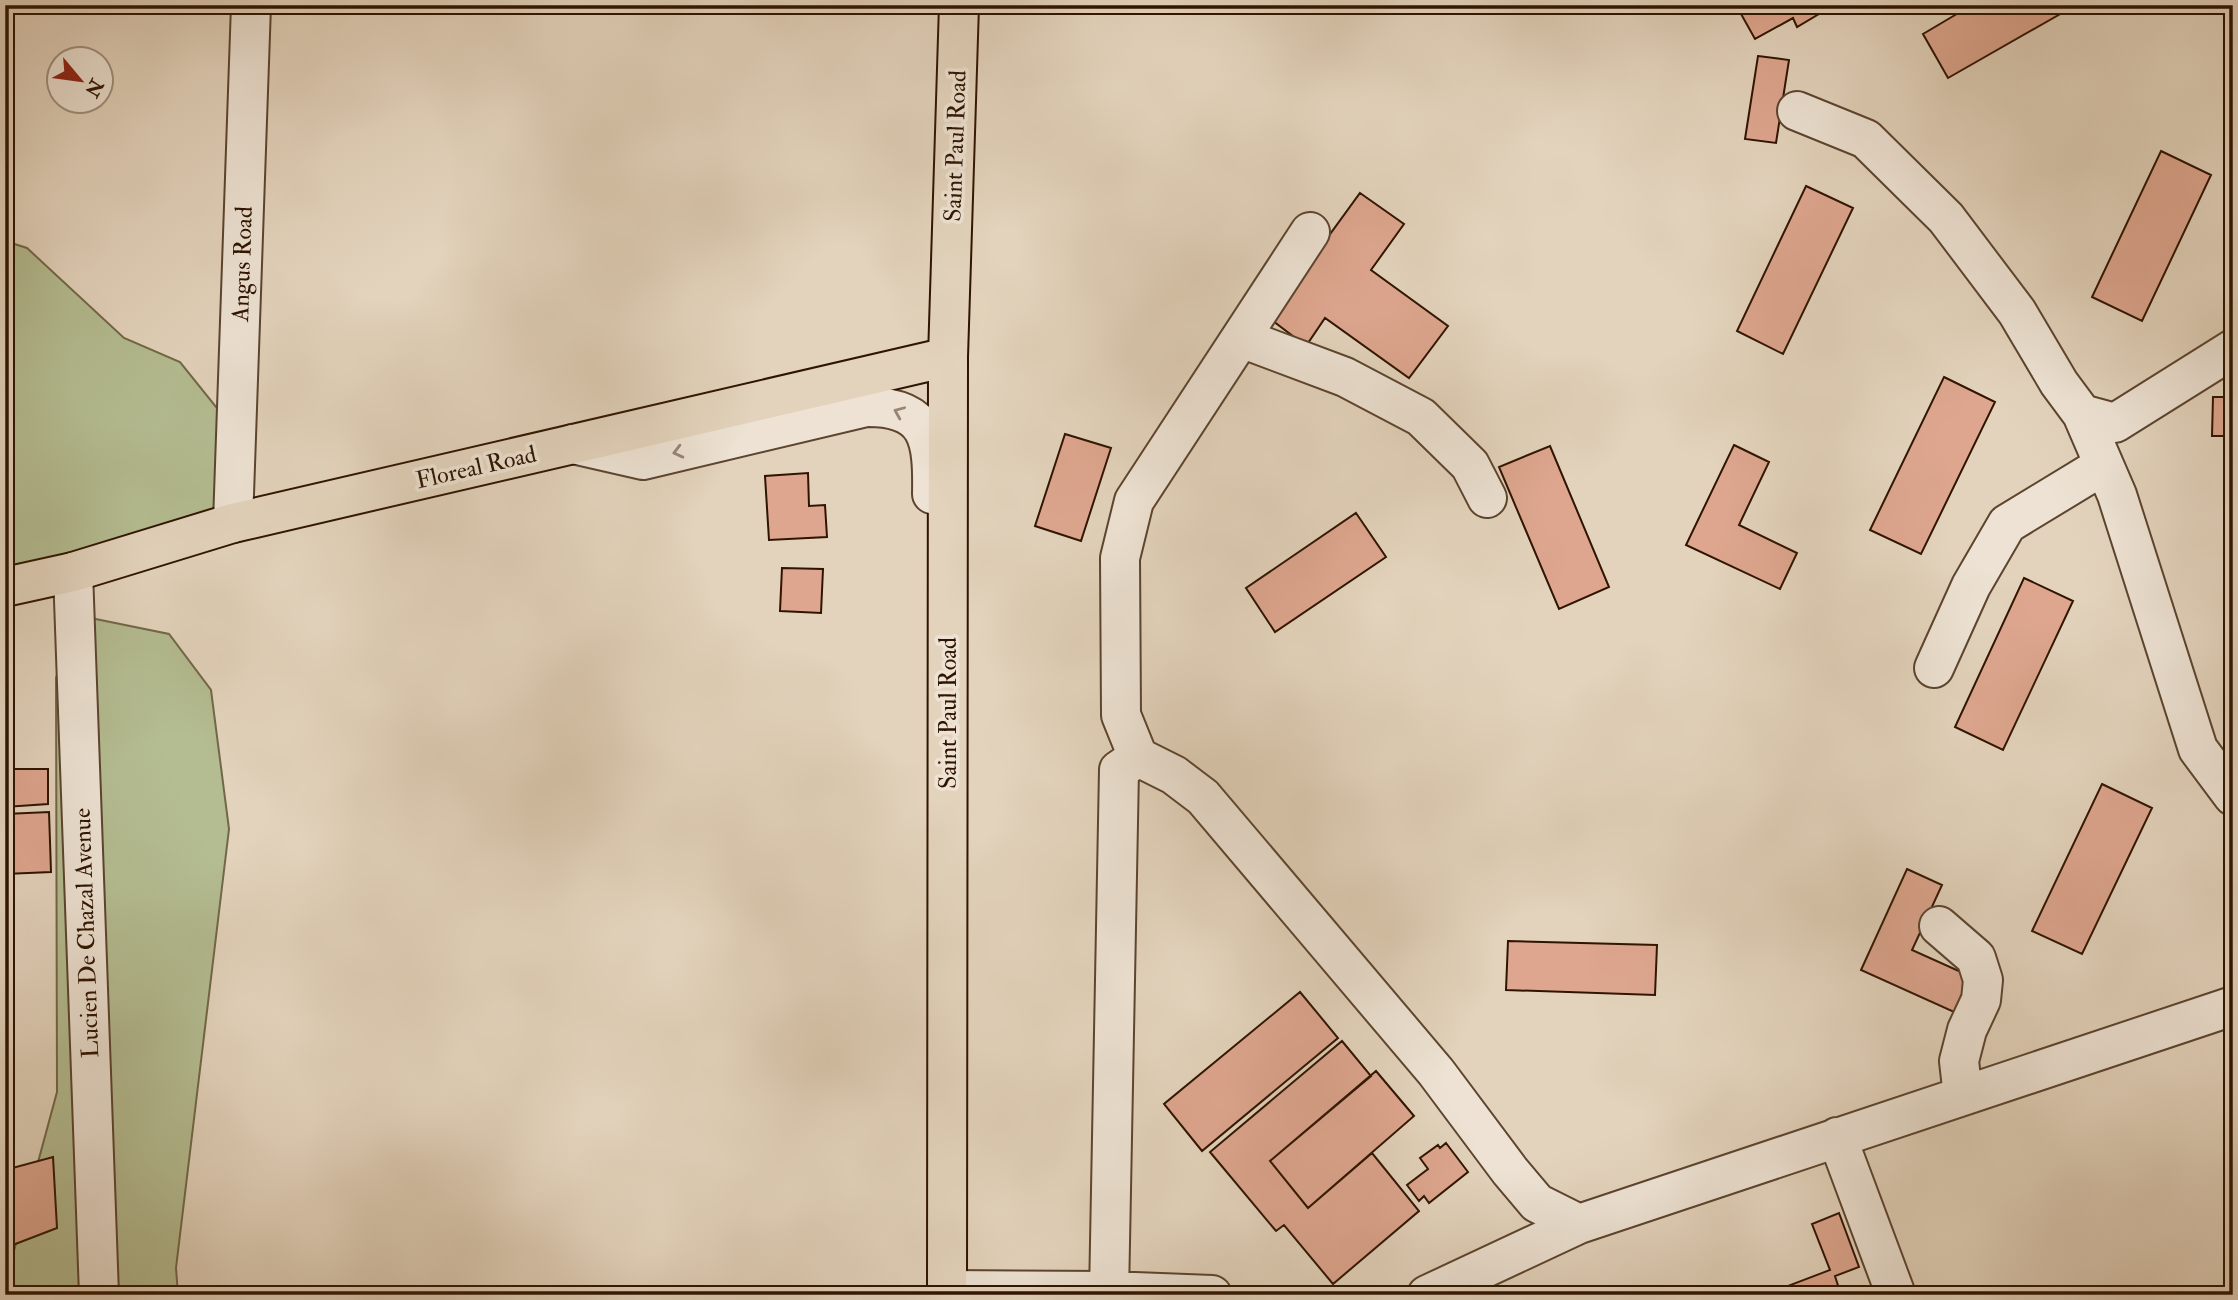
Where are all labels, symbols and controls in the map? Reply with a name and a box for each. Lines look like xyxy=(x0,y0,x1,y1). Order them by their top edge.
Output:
north arrow xyxy=(46,46,116,116)
street label: Saint Paul Road xyxy=(937,69,974,222)
text: N xyxy=(79,74,109,102)
street label: Angus Road xyxy=(225,206,260,323)
one-way arrow xyxy=(893,406,905,420)
street label: Floreal Road xyxy=(413,439,540,496)
one-way arrow xyxy=(672,444,684,458)
street label: Saint Paul Road xyxy=(933,637,964,789)
street label: Lucien De Chazal Avenue xyxy=(67,807,106,1058)

